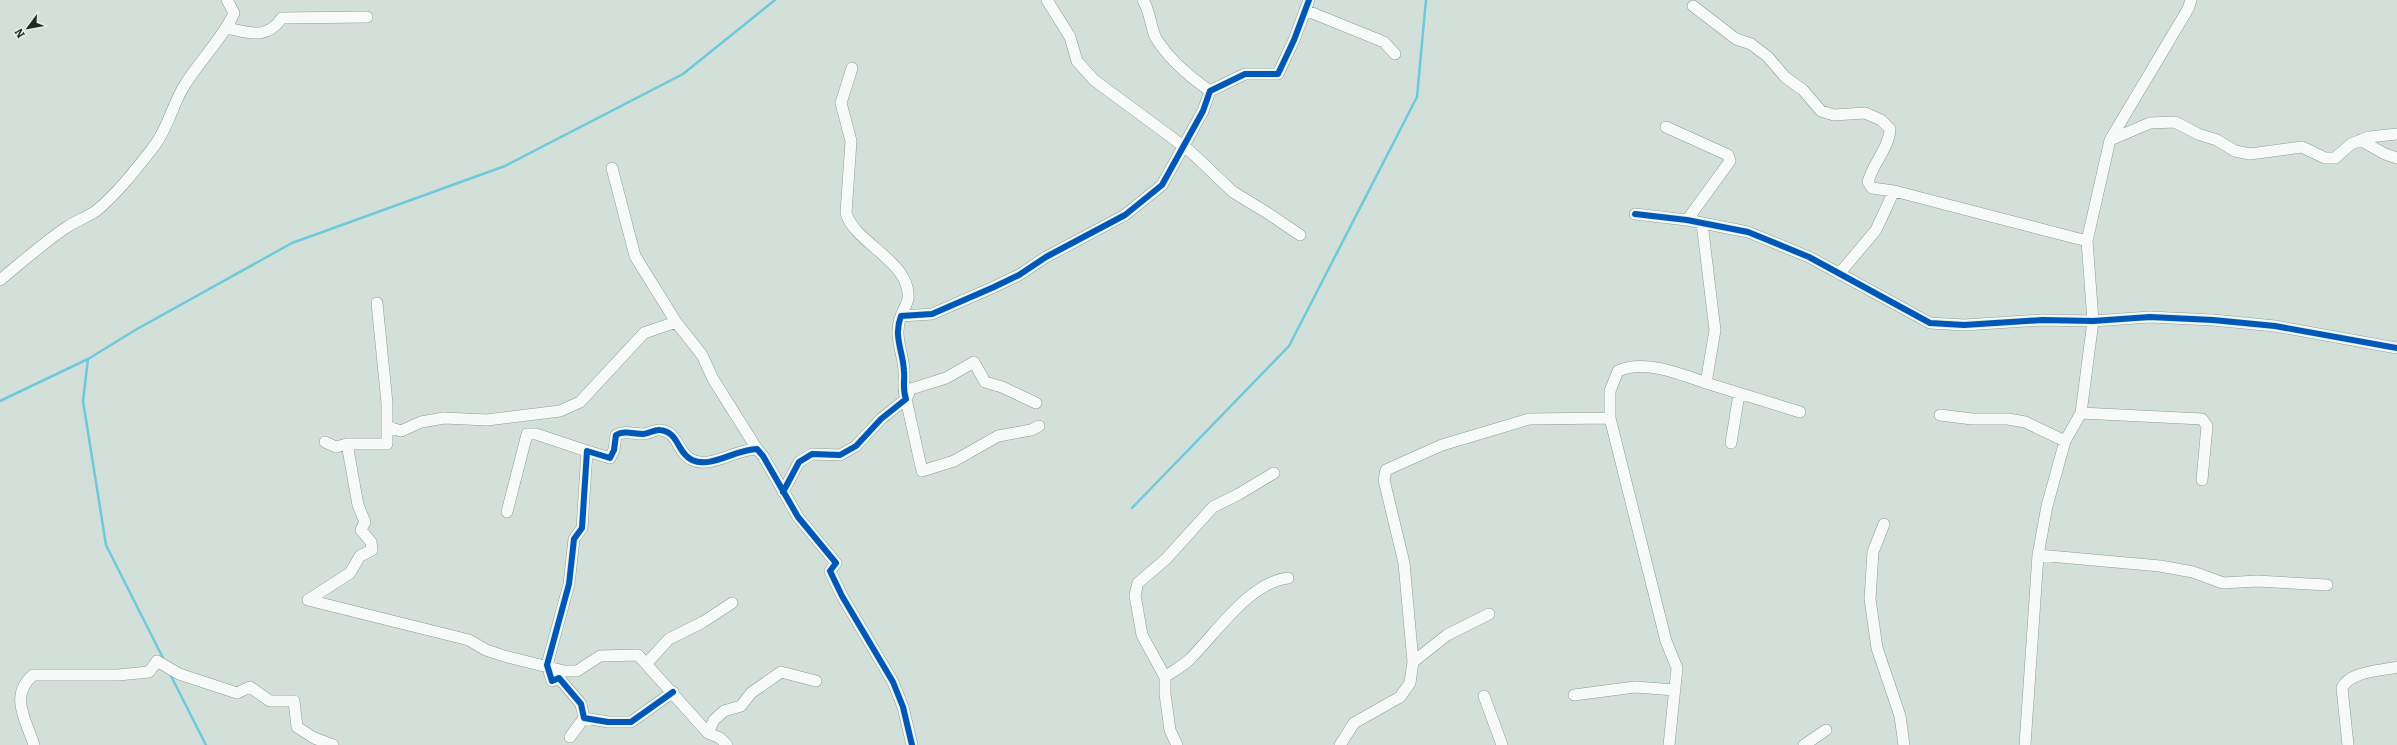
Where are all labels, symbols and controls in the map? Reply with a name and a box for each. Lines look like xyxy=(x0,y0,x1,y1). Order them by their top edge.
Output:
north arrow xyxy=(8,8,48,48)
text: N xyxy=(12,26,28,40)

